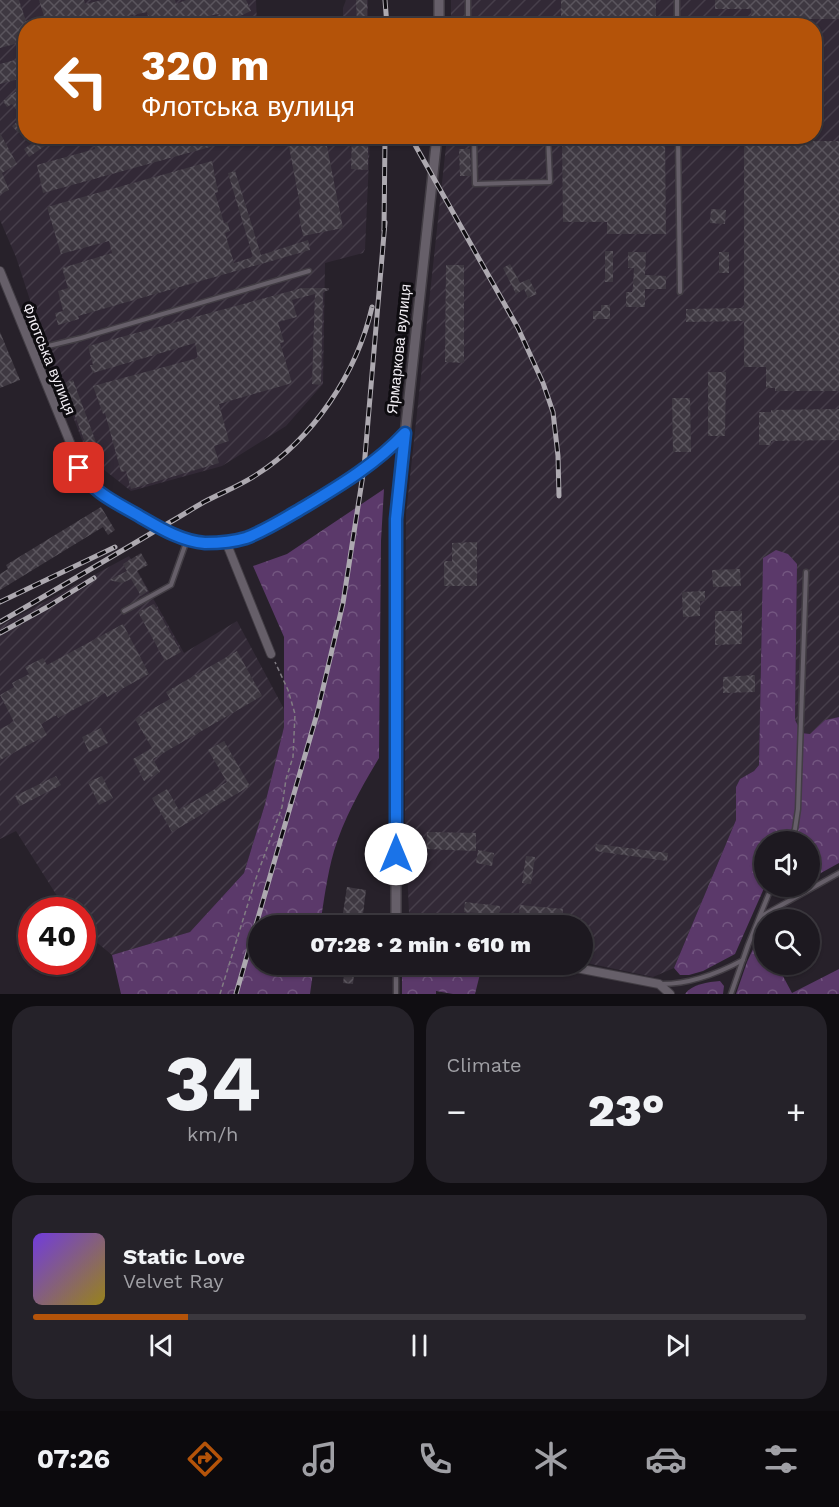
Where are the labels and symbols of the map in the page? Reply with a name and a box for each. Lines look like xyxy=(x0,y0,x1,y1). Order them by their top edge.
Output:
street label: Ярмаркова вулиця xyxy=(383,283,415,415)
street label: Флотська вулиця xyxy=(18,301,80,417)
pin xyxy=(53,442,104,493)
position arrow xyxy=(364,822,428,886)
speed limit sign: 40 xyxy=(18,897,96,975)

